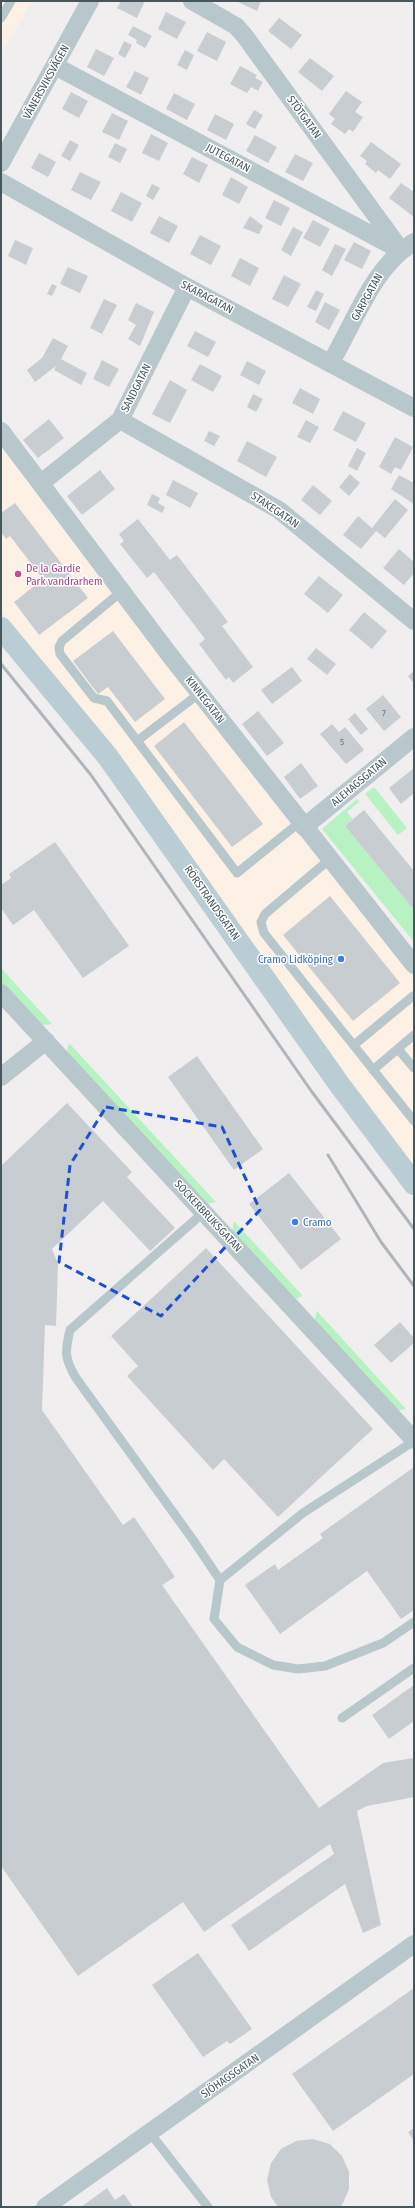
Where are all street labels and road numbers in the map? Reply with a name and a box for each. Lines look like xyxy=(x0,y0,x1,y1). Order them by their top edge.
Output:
street label: VÄNERSVIKSVÄGEN xyxy=(20,43,72,121)
street label: STÖTGATAN xyxy=(284,93,324,141)
street label: JUTEGATAN xyxy=(204,141,252,175)
street label: GARPGATAN xyxy=(349,271,385,323)
street label: SKARAGATAN xyxy=(179,278,235,316)
street label: SANDGATAN xyxy=(118,362,154,414)
street label: STAKEGATAN xyxy=(249,489,301,531)
street label: KINNEGATAN xyxy=(183,674,227,726)
street label: ALEHAGSGATAN xyxy=(329,755,389,809)
street label: RÖRSTRANDSGATAN xyxy=(181,863,243,943)
street label: SOCKERBRUKSGATAN xyxy=(172,1178,244,1254)
street label: SJÖHAGSGATAN xyxy=(198,2051,262,2101)

